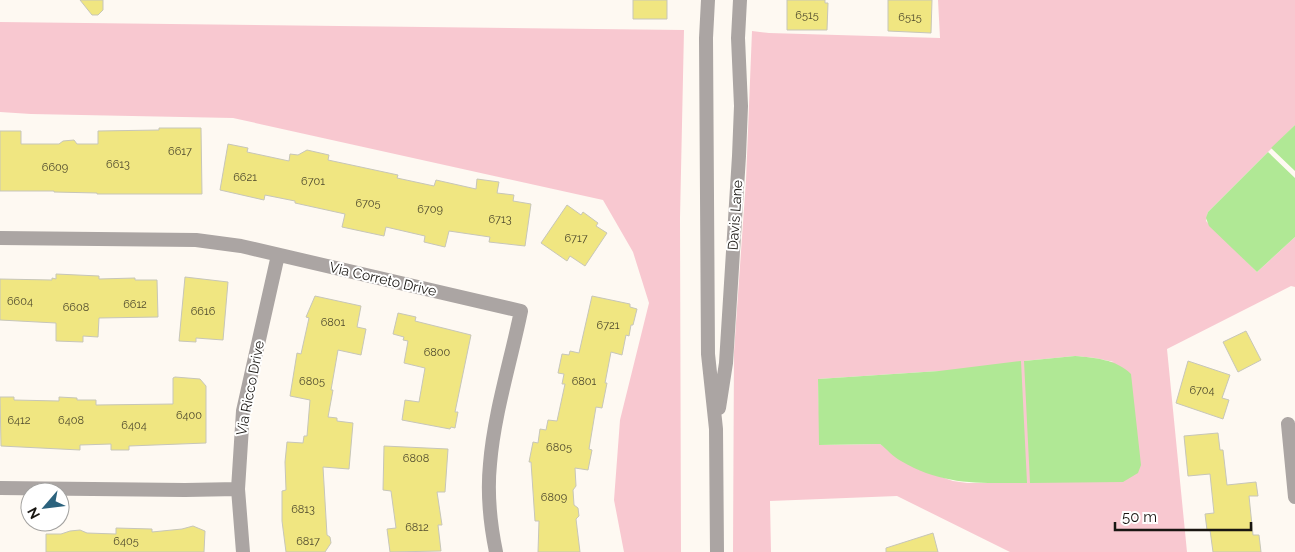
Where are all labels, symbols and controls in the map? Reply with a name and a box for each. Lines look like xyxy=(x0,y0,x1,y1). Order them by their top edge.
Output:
house number: 6515 xyxy=(795,9,819,22)
house number: 6515 xyxy=(898,11,922,24)
house number: 6617 xyxy=(168,145,192,158)
house number: 6613 xyxy=(106,158,130,171)
house number: 6609 xyxy=(42,161,68,174)
house number: 6621 xyxy=(233,171,257,184)
house number: 6701 xyxy=(301,175,325,188)
street label: Davis Lane xyxy=(725,179,745,251)
house number: 6705 xyxy=(355,197,381,210)
house number: 6709 xyxy=(417,203,443,216)
house number: 6713 xyxy=(488,213,512,226)
house number: 6717 xyxy=(564,232,588,245)
street label: Via Correto Drive xyxy=(328,259,438,299)
house number: 6604 xyxy=(7,295,33,308)
house number: 6612 xyxy=(123,298,147,311)
house number: 6608 xyxy=(63,301,89,314)
house number: 6616 xyxy=(191,305,216,318)
house number: 6801 xyxy=(321,316,346,329)
house number: 6721 xyxy=(597,319,620,332)
street label: Via Ricco Drive xyxy=(233,339,267,437)
house number: 6800 xyxy=(424,346,451,359)
house number: 6805 xyxy=(299,375,325,388)
house number: 6801 xyxy=(572,375,597,388)
house number: 6704 xyxy=(1189,384,1215,397)
house number: 6400 xyxy=(176,409,202,422)
house number: 6412 xyxy=(7,414,31,427)
house number: 6408 xyxy=(58,414,84,427)
house number: 6404 xyxy=(121,419,147,432)
house number: 6805 xyxy=(546,441,572,454)
house number: 6808 xyxy=(403,452,429,465)
north arrow xyxy=(20,482,70,532)
house number: 6809 xyxy=(541,491,567,504)
scale bar xyxy=(1115,500,1251,532)
house number: 6813 xyxy=(291,503,315,516)
text: N xyxy=(24,505,43,522)
text: 50 m xyxy=(1122,508,1157,526)
house number: 6812 xyxy=(405,521,429,534)
house number: 6405 xyxy=(113,535,139,548)
house number: 6817 xyxy=(296,535,320,548)

